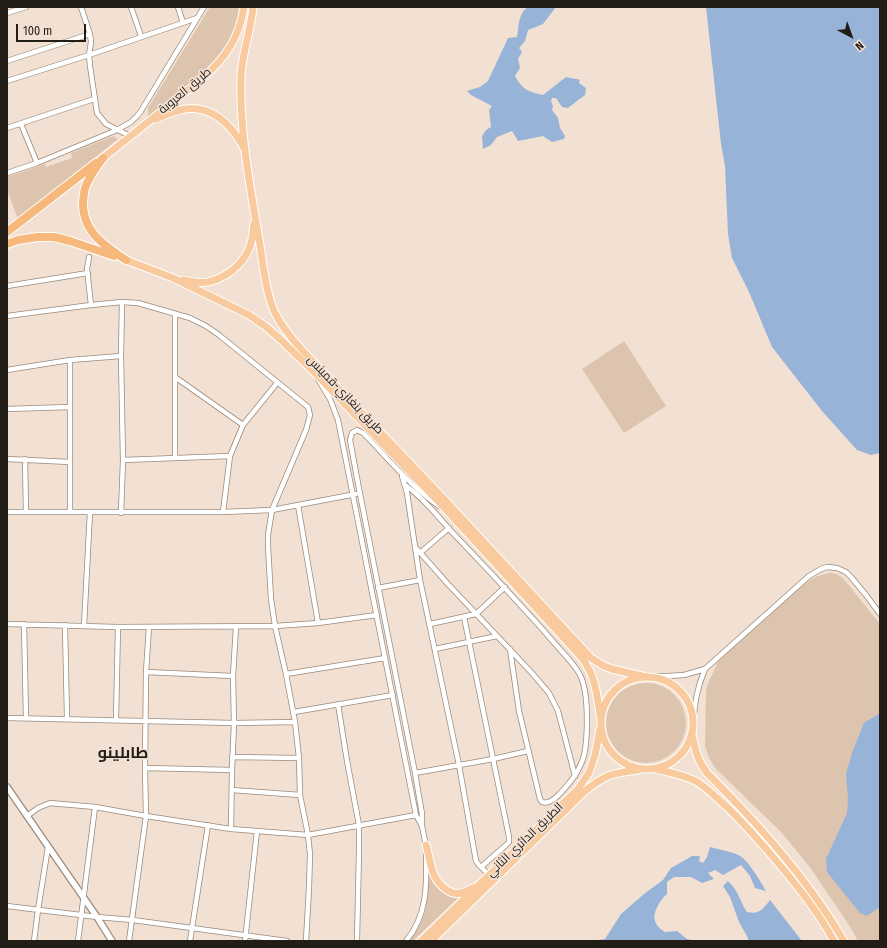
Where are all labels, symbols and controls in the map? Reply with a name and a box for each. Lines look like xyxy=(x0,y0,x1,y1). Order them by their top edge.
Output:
scale bar xyxy=(18,16,88,42)
north arrow xyxy=(831,16,871,56)
text: 100 m xyxy=(23,24,52,38)
text: N xyxy=(852,38,866,53)
street label: طريق العروبة xyxy=(156,65,214,117)
street label: طريق بنغازي-قمينس xyxy=(304,353,386,437)
district label: طابلينو xyxy=(98,744,148,764)
street label: الطريق الدائري الثاني xyxy=(484,800,566,880)

